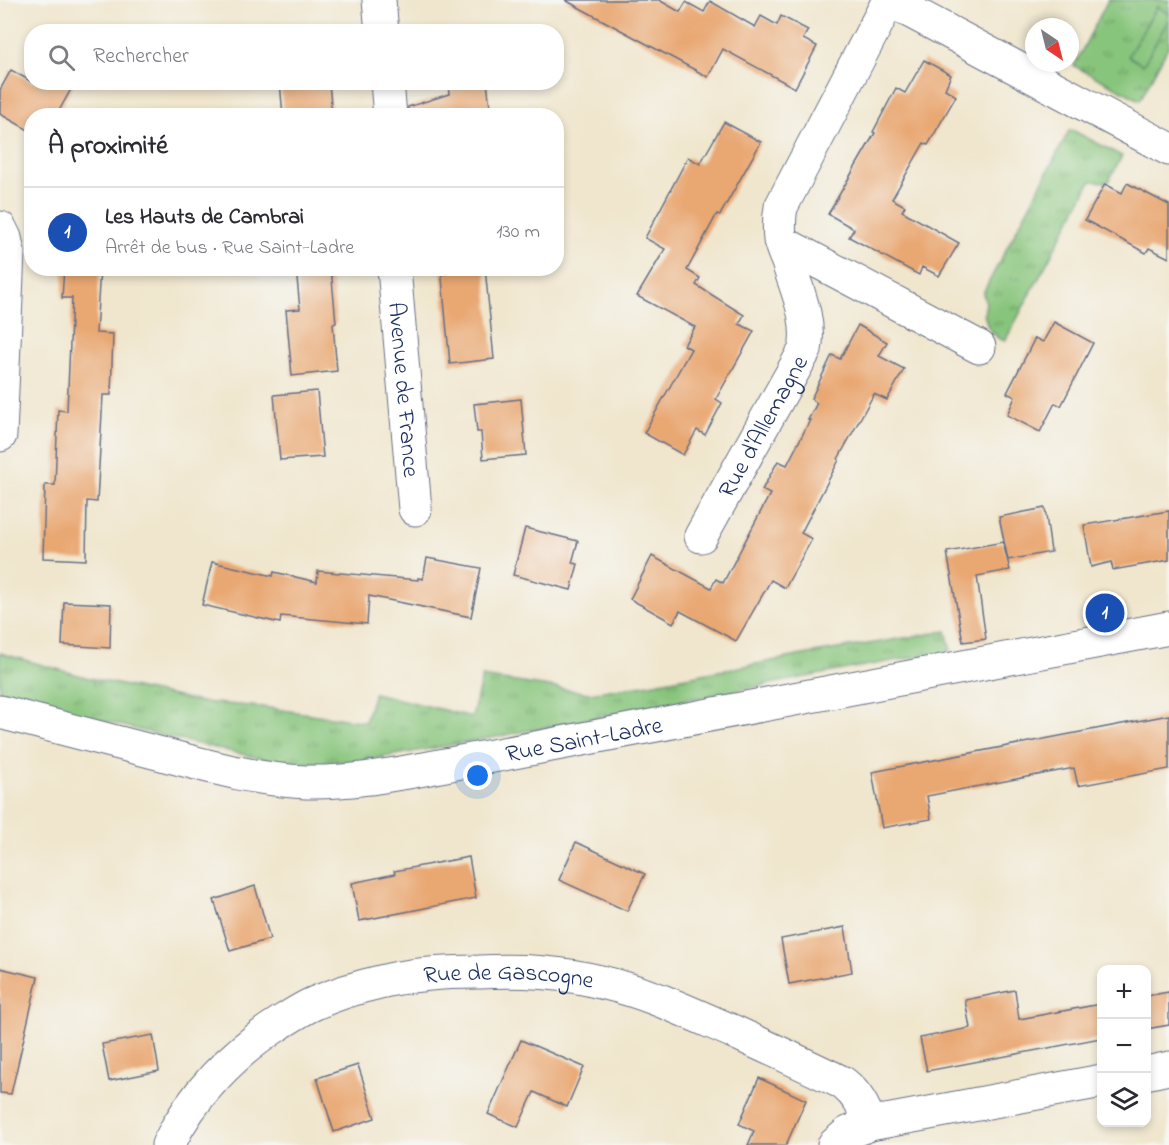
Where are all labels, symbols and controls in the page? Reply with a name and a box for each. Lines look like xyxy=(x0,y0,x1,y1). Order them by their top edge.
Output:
north arrow xyxy=(1025,18,1079,72)
search box xyxy=(24,24,564,90)
icon: search xyxy=(45,41,78,74)
text: Rechercher xyxy=(93,41,189,73)
text: À proximité xyxy=(48,128,168,166)
text: Les Hauts de Cambrai xyxy=(105,202,304,234)
text: 1 xyxy=(64,218,71,247)
text: 130 m xyxy=(496,218,540,247)
text: Arrêt de bus · Rue Saint-Ladre xyxy=(105,234,354,263)
street label: Avenue de France xyxy=(377,301,427,479)
street label: Rue d'Allemagne xyxy=(711,349,819,505)
pin: 1 xyxy=(1086,590,1124,636)
street label: Rue Saint-Ladre xyxy=(503,709,666,773)
your location xyxy=(463,761,492,790)
street label: Rue de Gascogne xyxy=(422,956,597,1000)
map controls xyxy=(1097,965,1151,1127)
button: + xyxy=(1097,965,1151,1019)
button: − xyxy=(1097,1019,1151,1073)
button: layers xyxy=(1097,1073,1151,1127)

